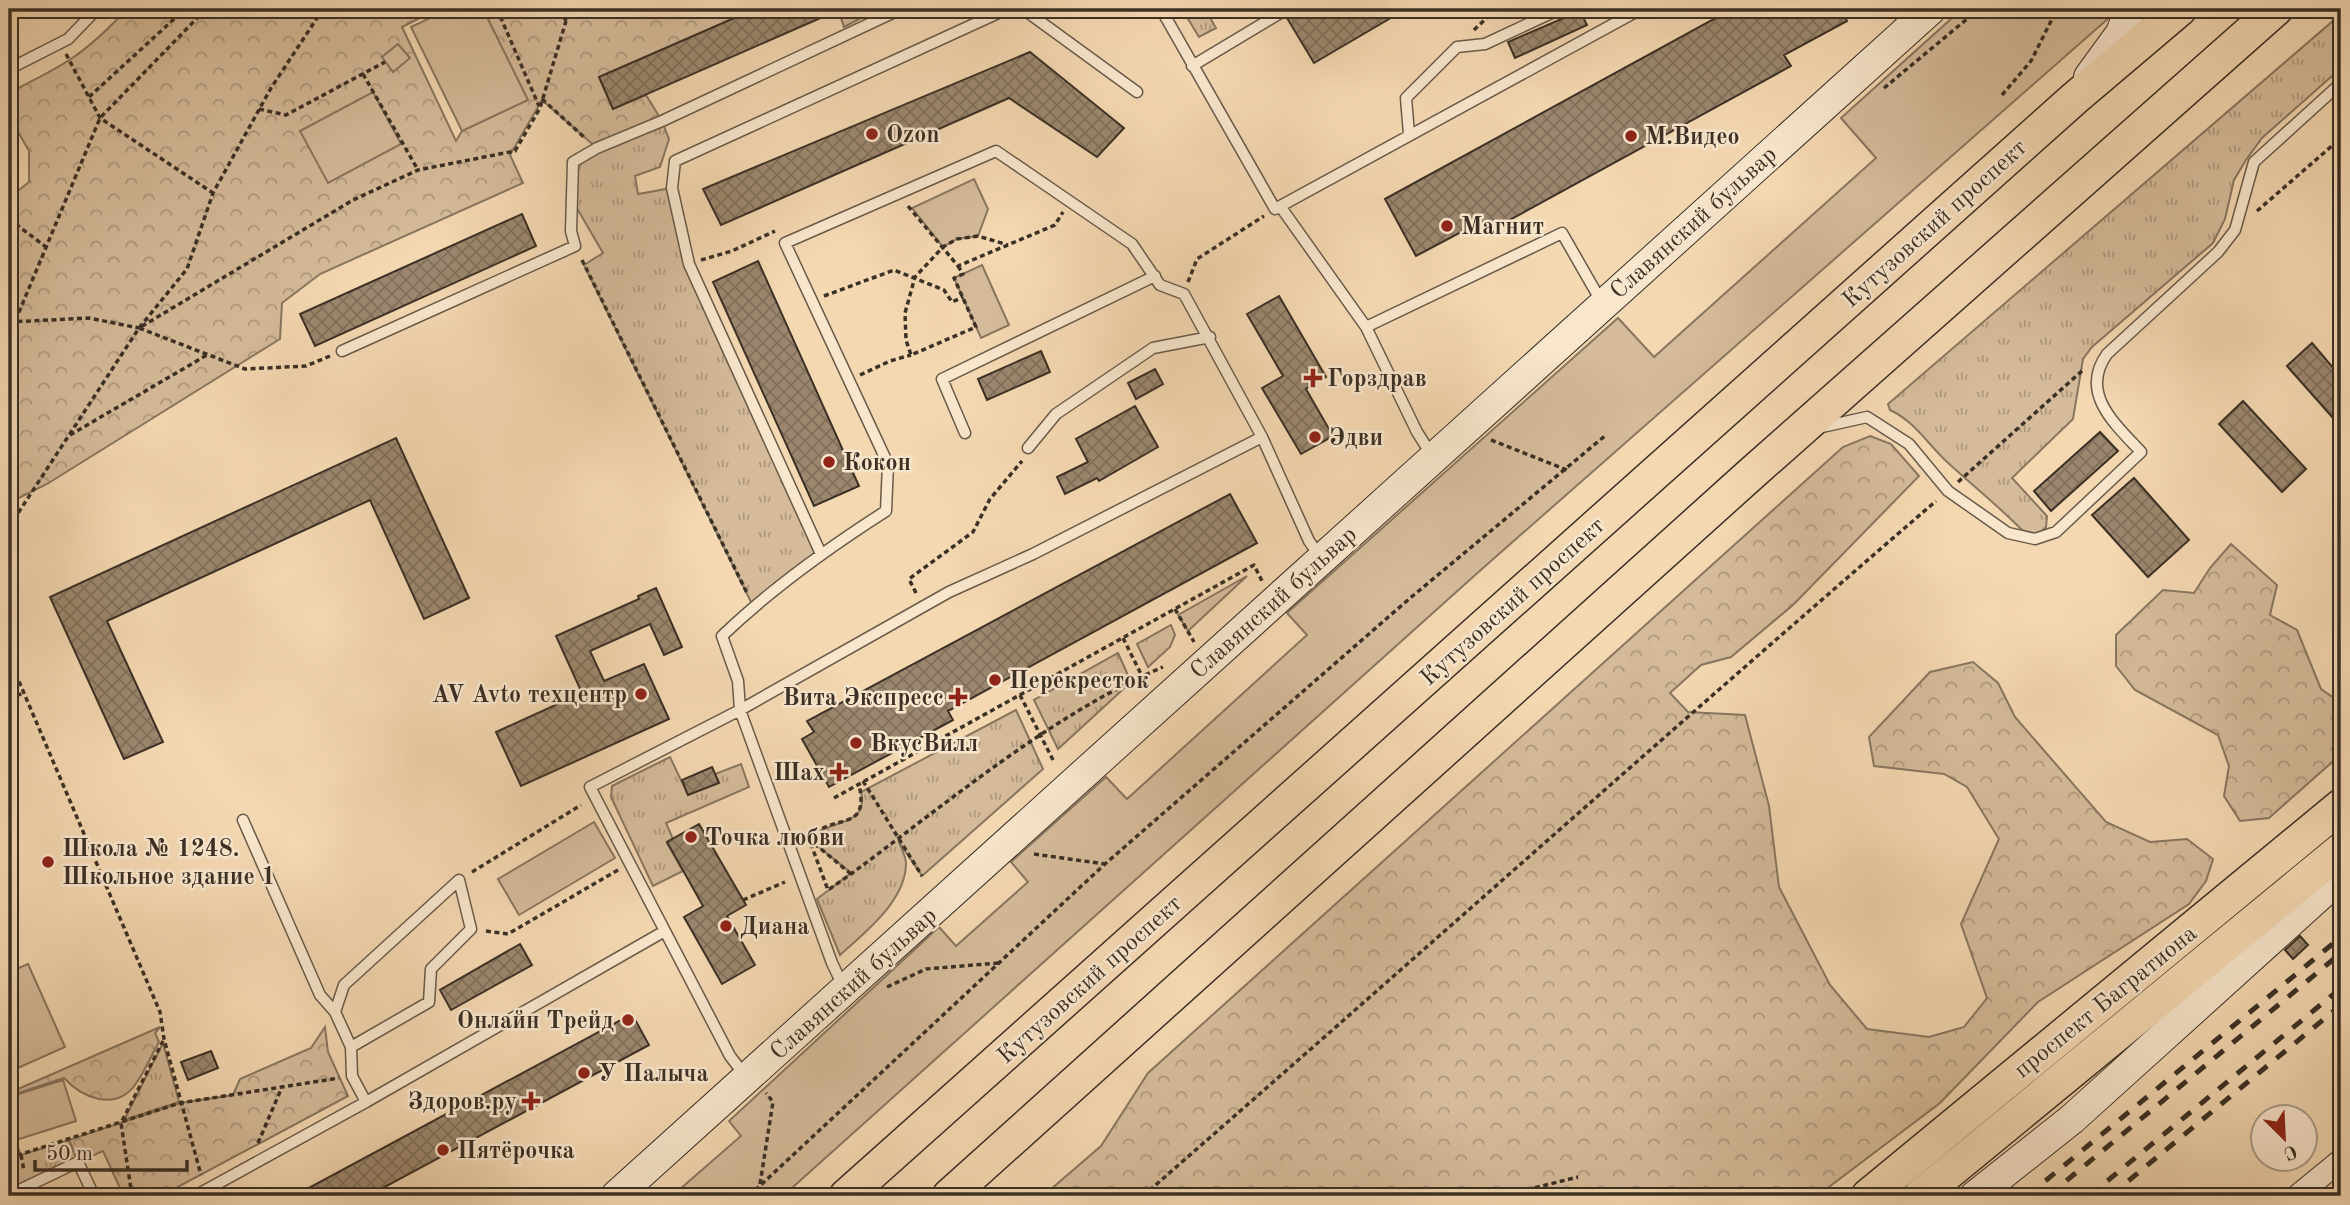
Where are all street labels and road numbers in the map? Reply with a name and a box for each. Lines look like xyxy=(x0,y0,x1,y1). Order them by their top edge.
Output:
street label: Кутузовский проспект xyxy=(1839,136,2032,313)
street label: Славянский бульвар xyxy=(1607,143,1782,304)
street label: Кутузовский проспект xyxy=(1417,514,1610,691)
street label: Славянский бульвар xyxy=(1187,523,1362,684)
street label: Кутузовский проспект xyxy=(994,892,1187,1069)
street label: Славянский бульвар xyxy=(767,904,942,1065)
street label: проспект Багратиона xyxy=(2011,922,2202,1083)

